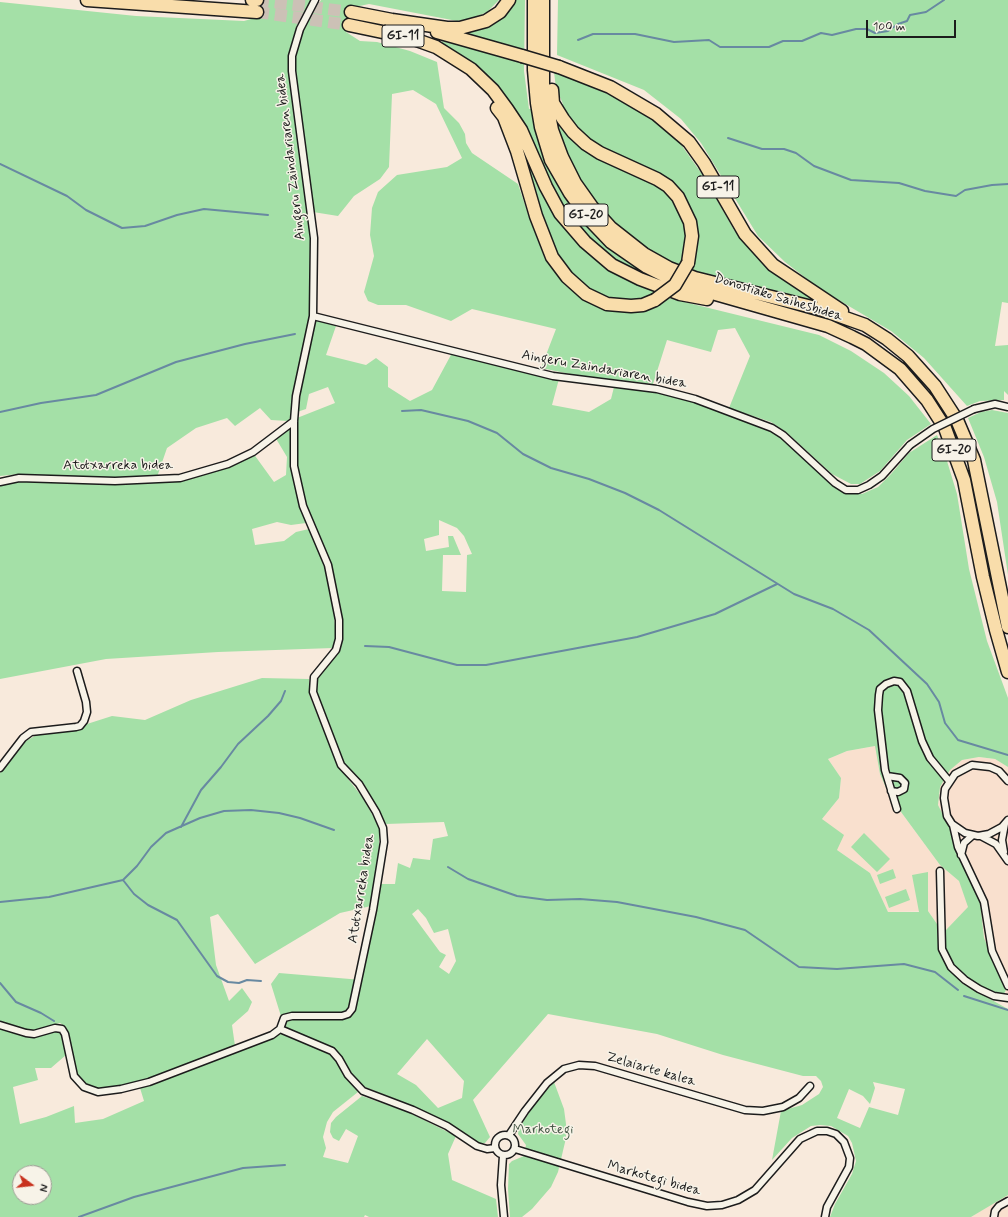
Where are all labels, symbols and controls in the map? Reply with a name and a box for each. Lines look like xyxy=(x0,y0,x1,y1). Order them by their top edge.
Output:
scale bar xyxy=(868,12,958,38)
text: 100 m xyxy=(873,19,905,35)
road number: GI-11 xyxy=(382,25,424,47)
street label: Aingeru Zaindariaren bidea xyxy=(272,73,310,241)
road number: GI-11 xyxy=(697,176,739,198)
road number: GI-20 xyxy=(564,204,608,226)
street label: Donostiako Saihesbidea xyxy=(712,270,844,326)
street label: Aingeru Zaindariaren bidea xyxy=(520,347,688,393)
road number: GI-20 xyxy=(932,439,976,461)
street label: Atotxarreka bidea xyxy=(63,458,173,474)
street label: Atotxarreka bidea xyxy=(345,833,379,945)
street label: Zelaiarte kalea xyxy=(604,1049,698,1091)
park label: Markotegi xyxy=(513,1122,573,1138)
street label: Markotegi bidea xyxy=(605,1158,703,1200)
north arrow xyxy=(12,1165,52,1205)
text: N xyxy=(35,1182,50,1193)

